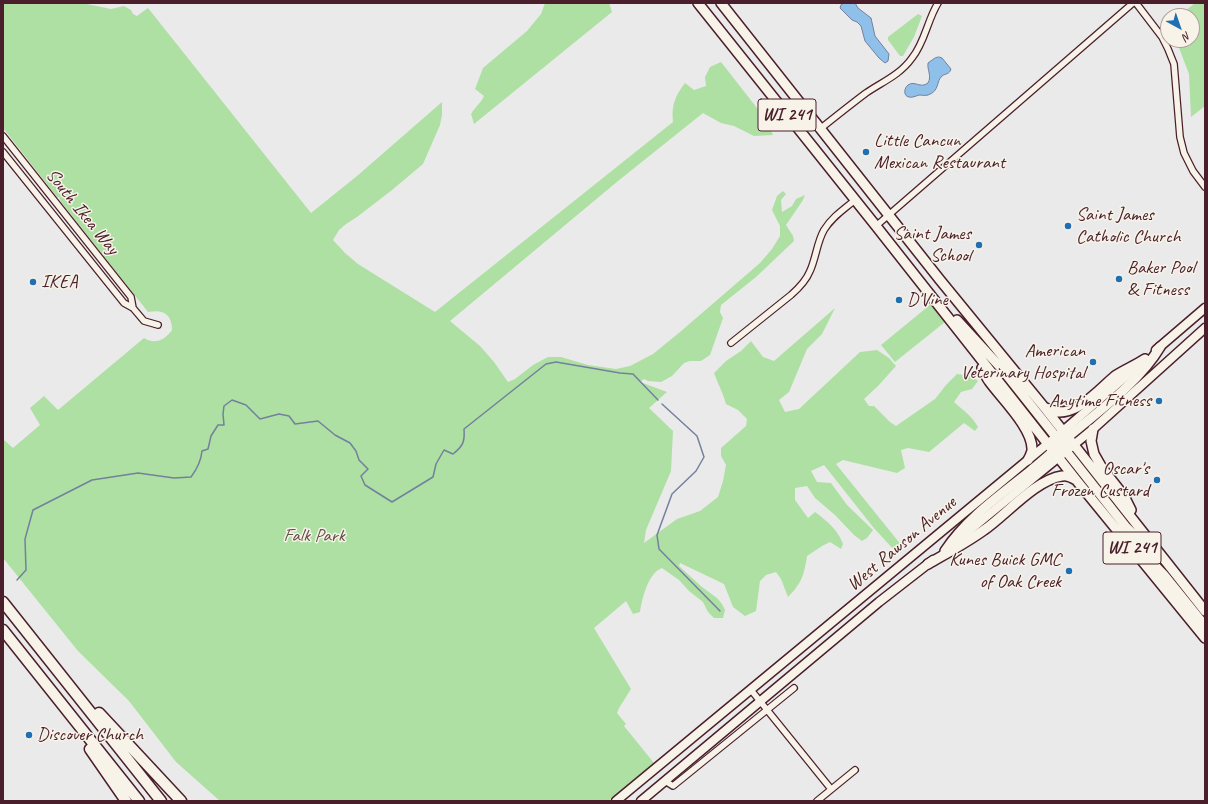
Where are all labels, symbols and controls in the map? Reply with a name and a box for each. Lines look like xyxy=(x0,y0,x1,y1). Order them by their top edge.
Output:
north arrow xyxy=(1160,8,1200,48)
text: N xyxy=(1180,29,1194,44)
road number: WI 241 xyxy=(758,99,816,131)
place label: Little Cancun Mexican Restaurant xyxy=(874,130,1005,174)
marker: Little Cancun Mexican Restaurant xyxy=(861,147,871,157)
street label: South Ikea Way xyxy=(40,164,124,260)
place label: Saint James Catholic Church xyxy=(1076,204,1181,248)
marker: Saint James Catholic Church xyxy=(1063,221,1073,231)
place label: Saint James School xyxy=(893,223,971,267)
marker: Saint James School xyxy=(974,240,984,250)
place label: Baker Pool & Fitness xyxy=(1127,257,1195,301)
place label: IKEA xyxy=(41,271,78,293)
marker: Baker Pool & Fitness xyxy=(1114,274,1124,284)
marker: IKEA xyxy=(28,277,38,287)
place label: D'Vine xyxy=(907,289,948,311)
marker: D'Vine xyxy=(894,295,904,305)
place label: American Veterinary Hospital xyxy=(961,340,1085,384)
marker: American Veterinary Hospital xyxy=(1088,357,1098,367)
place label: Anytime Fitness xyxy=(1049,390,1151,412)
marker: Anytime Fitness xyxy=(1154,396,1164,406)
place label: Oscar's Frozen Custard xyxy=(1051,458,1149,502)
marker: Oscar's Frozen Custard xyxy=(1152,475,1162,485)
street label: West Rawson Avenue xyxy=(843,492,961,596)
park label: Falk Park xyxy=(283,525,345,547)
road number: WI 241 xyxy=(1103,532,1161,564)
place label: Kunes Buick GMC of Oak Creek xyxy=(949,549,1061,593)
marker: Kunes Buick GMC of Oak Creek xyxy=(1064,566,1074,576)
place label: Discover Church xyxy=(37,724,143,746)
marker: Discover Church xyxy=(24,730,34,740)

